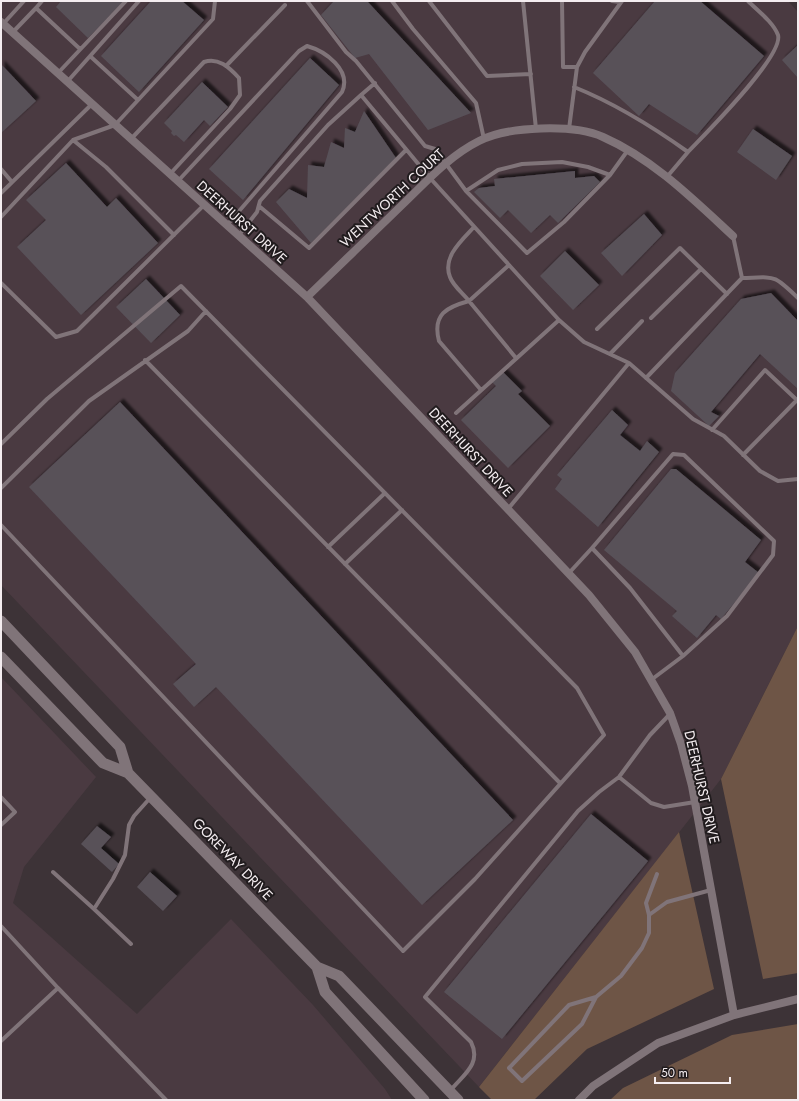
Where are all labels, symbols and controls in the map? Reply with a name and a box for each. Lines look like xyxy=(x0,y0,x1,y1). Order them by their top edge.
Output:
street label: WENTWORTH COURT xyxy=(335,144,449,252)
street label: DEERHURST DRIVE xyxy=(192,176,292,268)
street label: DEERHURST DRIVE xyxy=(424,403,518,501)
street label: DEERHURST DRIVE xyxy=(679,728,725,846)
street label: GOREWAY DRIVE xyxy=(188,813,278,905)
scale bar xyxy=(655,1059,730,1085)
text: 50 m xyxy=(661,1064,688,1082)

